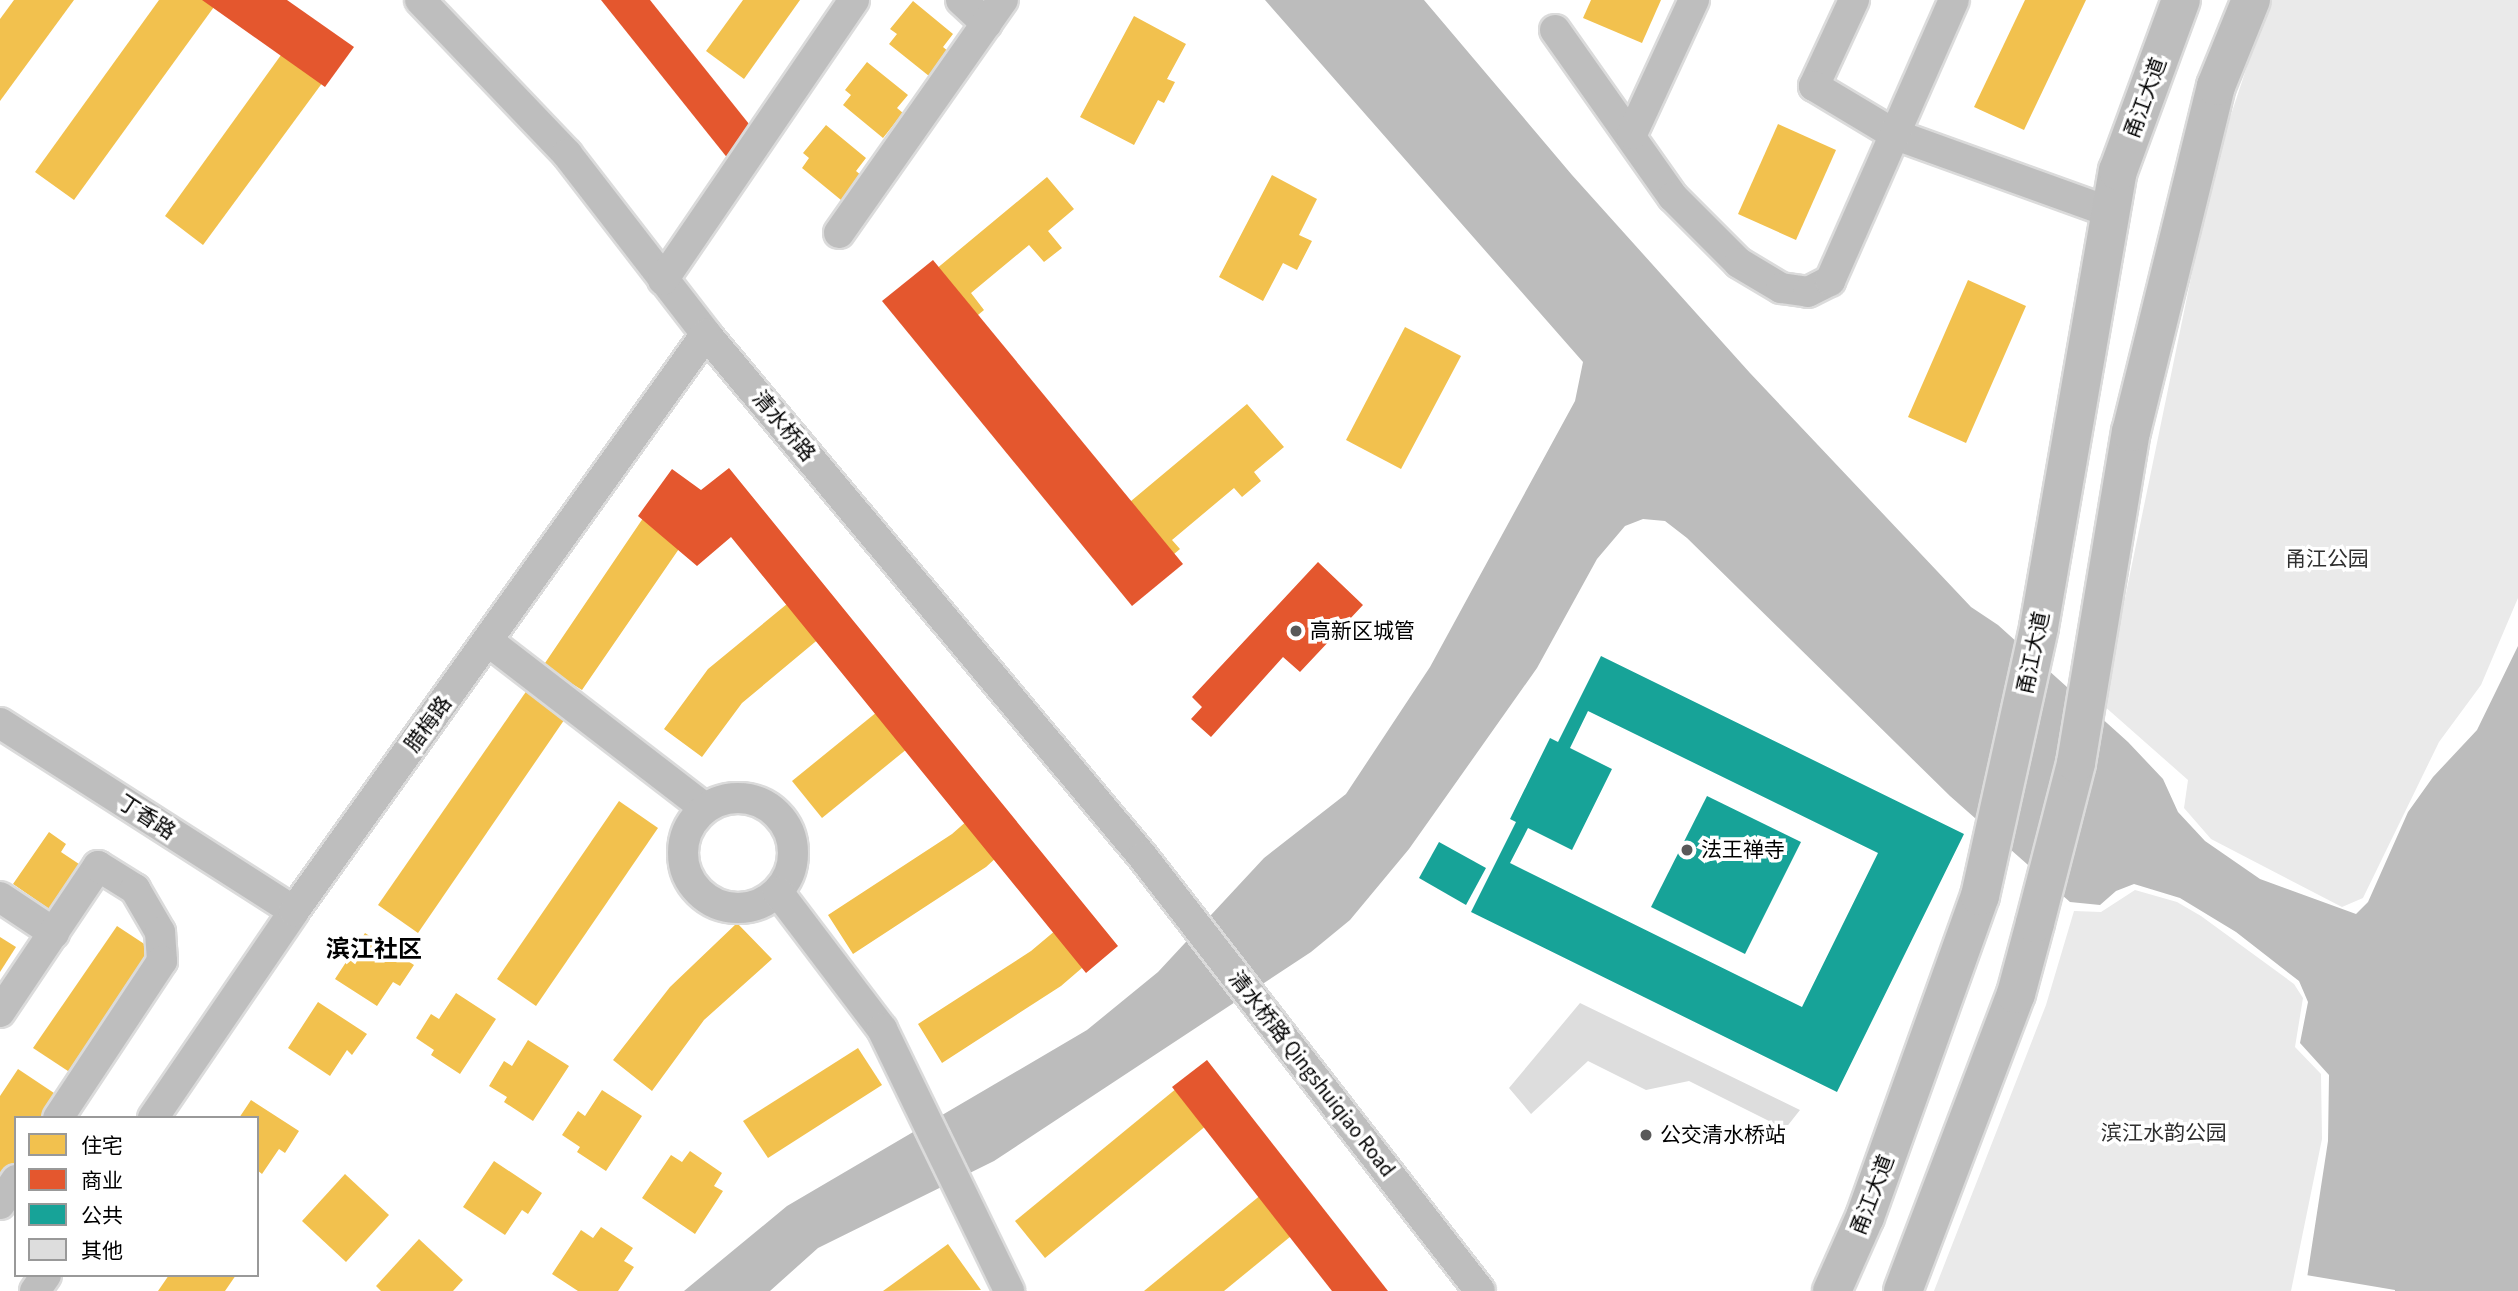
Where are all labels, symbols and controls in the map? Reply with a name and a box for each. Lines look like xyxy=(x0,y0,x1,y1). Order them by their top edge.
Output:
street label: 甬江大道 xyxy=(2119,54,2171,142)
street label: 清水桥路 xyxy=(747,386,821,466)
park label: 甬江公园 xyxy=(2285,546,2369,572)
street label: 甬江大道 xyxy=(2012,609,2054,697)
place label: 高新区城管 xyxy=(1310,618,1415,644)
marker: 高新区城管 xyxy=(1288,623,1304,639)
street label: 腊梅路 xyxy=(399,691,457,757)
street label: 丁香路 xyxy=(114,789,180,845)
place label: 法王禅寺 xyxy=(1701,837,1785,863)
marker: 法王禅寺 xyxy=(1679,842,1695,858)
district label: 滨江社区 xyxy=(326,936,422,964)
street label: 清水桥路 Qingshuiqiao Road xyxy=(1224,966,1400,1182)
legend xyxy=(14,1116,259,1277)
park label: 滨江水韵公园 xyxy=(2101,1120,2227,1146)
place label: 公交清水桥站 xyxy=(1660,1122,1786,1148)
marker: 公交清水桥站 xyxy=(1638,1127,1654,1143)
text: 住宅 xyxy=(81,1131,123,1161)
street label: 甬江大道 xyxy=(1845,1151,1899,1239)
text: 商业 xyxy=(81,1166,123,1196)
text: 公共 xyxy=(81,1201,123,1231)
text: 其他 xyxy=(81,1236,123,1266)

